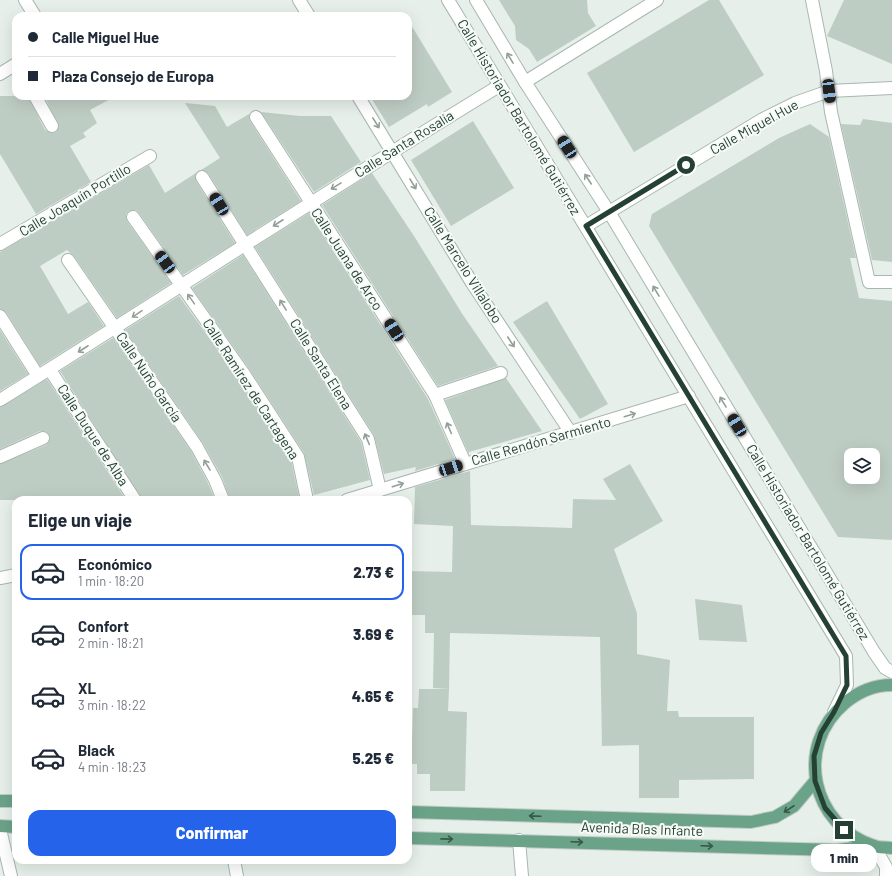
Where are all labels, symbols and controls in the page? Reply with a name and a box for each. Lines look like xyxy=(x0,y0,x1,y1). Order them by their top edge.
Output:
street label: Calle Historiador Bartolomé Gutiérrez xyxy=(454,16,585,218)
text: Calle Miguel Hue xyxy=(52,28,159,46)
one-way arrow xyxy=(506,52,514,64)
text: Plaza Consejo de Europa xyxy=(52,67,214,85)
car xyxy=(822,78,836,104)
street label: Calle Miguel Hue xyxy=(707,95,801,158)
street label: Calle Santa Rosalía xyxy=(351,106,456,181)
one-way arrow xyxy=(372,117,380,129)
car xyxy=(555,134,579,160)
route start xyxy=(677,156,695,174)
street label: Calle Joaquín Portillo xyxy=(16,159,134,240)
one-way arrow xyxy=(583,173,591,185)
one-way arrow xyxy=(409,178,417,189)
one-way arrow xyxy=(331,182,342,190)
car xyxy=(208,191,230,217)
street label: Calle Marcelo Villalobo xyxy=(421,203,506,326)
street label: Calle Juana de Arco xyxy=(308,204,387,313)
one-way arrow xyxy=(273,219,284,227)
car xyxy=(153,249,177,275)
one-way arrow xyxy=(652,285,660,297)
one-way arrow xyxy=(187,294,195,305)
one-way arrow xyxy=(279,299,287,311)
one-way arrow xyxy=(132,310,143,318)
street label: Calle Ramírez de Cartagena xyxy=(199,315,303,462)
street label: Calle Santa Elena xyxy=(287,315,356,412)
car xyxy=(382,317,406,343)
street label: Calle Nuño García xyxy=(113,328,186,425)
one-way arrow xyxy=(507,336,515,347)
one-way arrow xyxy=(77,345,89,353)
street label: Calle Duque de Alba xyxy=(54,381,133,489)
one-way arrow xyxy=(719,396,727,408)
one-way arrow xyxy=(623,411,636,418)
street label: Calle Rendón Sarmiento xyxy=(469,412,613,469)
car xyxy=(726,412,748,438)
one-way arrow xyxy=(445,422,452,434)
one-way arrow xyxy=(362,433,370,445)
street label: Calle Historiador Bartolomé Gutiérrez xyxy=(743,441,874,643)
map controls xyxy=(844,448,880,484)
button: layers xyxy=(844,448,880,484)
one-way arrow xyxy=(202,459,210,471)
car xyxy=(438,459,464,477)
one-way arrow xyxy=(392,480,404,488)
text: Elige un viaje xyxy=(28,509,132,531)
icon: car xyxy=(30,554,66,590)
text: Económico xyxy=(78,555,152,573)
text: 2.73 € xyxy=(353,563,394,581)
text: 1 min · 18:20 xyxy=(78,573,144,589)
icon: car xyxy=(30,616,66,652)
text: Confort xyxy=(78,617,129,635)
text: 3.69 € xyxy=(353,625,394,643)
text: 2 min · 18:21 xyxy=(78,635,144,651)
icon: car xyxy=(30,678,66,714)
text: XL xyxy=(78,679,96,697)
text: 4.65 € xyxy=(352,687,394,705)
text: 3 min · 18:22 xyxy=(78,697,146,713)
icon: car xyxy=(30,740,66,776)
text: Black xyxy=(78,741,115,759)
text: 5.25 € xyxy=(353,749,394,767)
text: 4 min · 18:23 xyxy=(78,759,146,775)
one-way arrow xyxy=(783,805,794,813)
button: Confirmar xyxy=(28,810,396,856)
one-way arrow xyxy=(529,812,542,820)
street label: Avenida Blas Infante xyxy=(581,818,703,839)
route end xyxy=(835,821,853,839)
one-way arrow xyxy=(440,835,453,842)
one-way arrow xyxy=(570,838,583,846)
one-way arrow xyxy=(700,842,713,850)
callout: 1 min xyxy=(811,844,877,872)
text: 1 min xyxy=(830,850,858,866)

